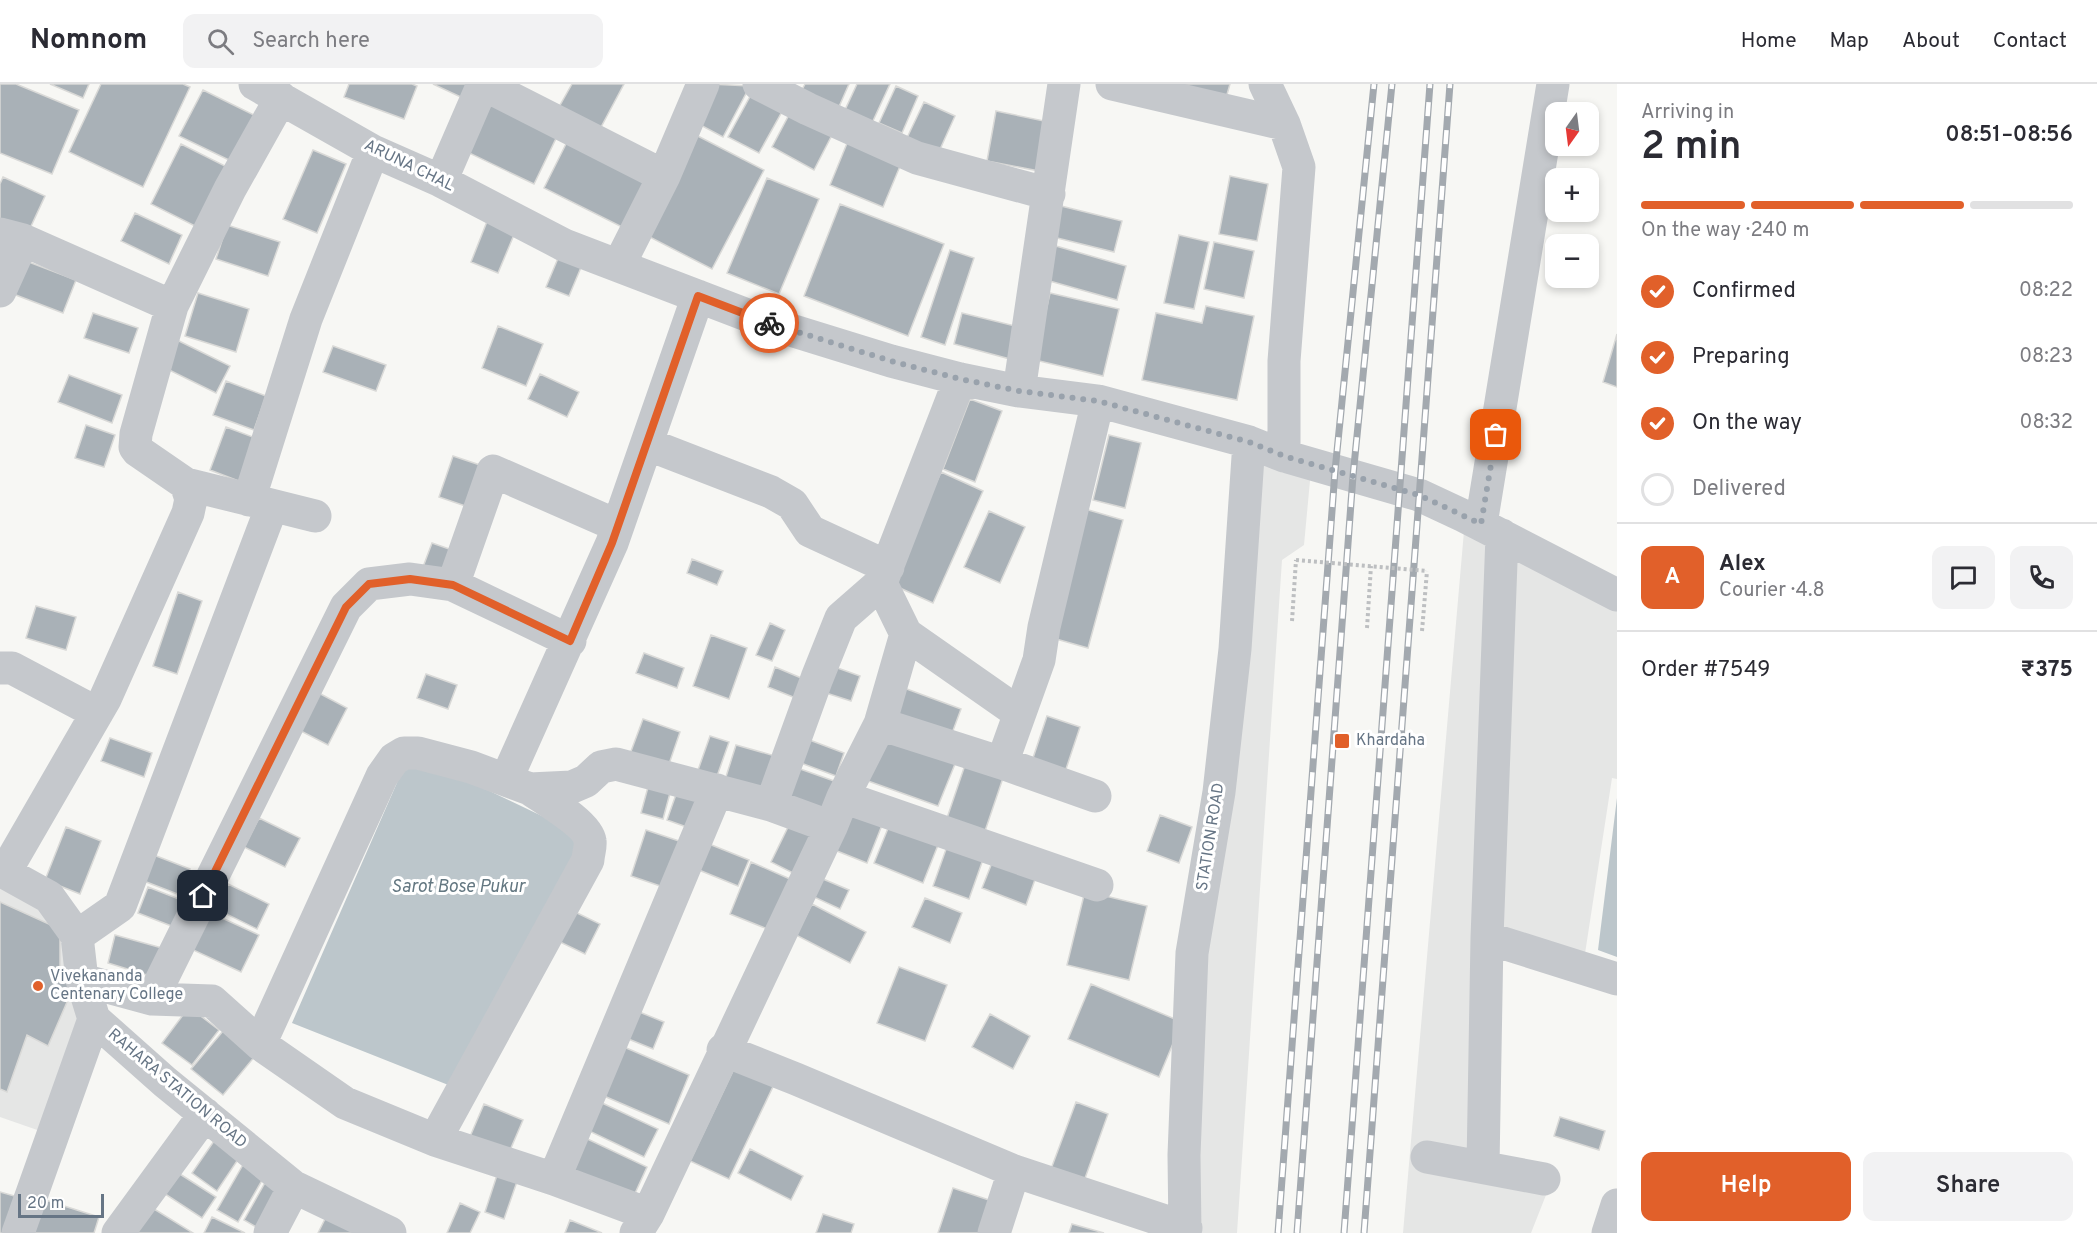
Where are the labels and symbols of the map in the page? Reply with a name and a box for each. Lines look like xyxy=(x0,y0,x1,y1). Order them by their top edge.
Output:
north arrow xyxy=(1545,102,1599,156)
street label: ARUNA CHAL xyxy=(361,136,457,196)
courier xyxy=(739,293,799,353)
pin xyxy=(1470,409,1521,460)
place label: Khardaha xyxy=(1356,731,1425,751)
marker: Khardaha xyxy=(1333,732,1351,750)
street label: STATION ROAD xyxy=(1193,781,1229,893)
pin xyxy=(177,870,228,921)
water label: Sarot Bose Pukur xyxy=(391,876,527,899)
place label: Vivekananda Centenary College xyxy=(50,967,183,1005)
marker: Vivekananda Centenary College xyxy=(31,979,45,993)
street label: RAHARA STATION ROAD xyxy=(103,1025,251,1153)
scale bar xyxy=(18,1191,104,1218)

